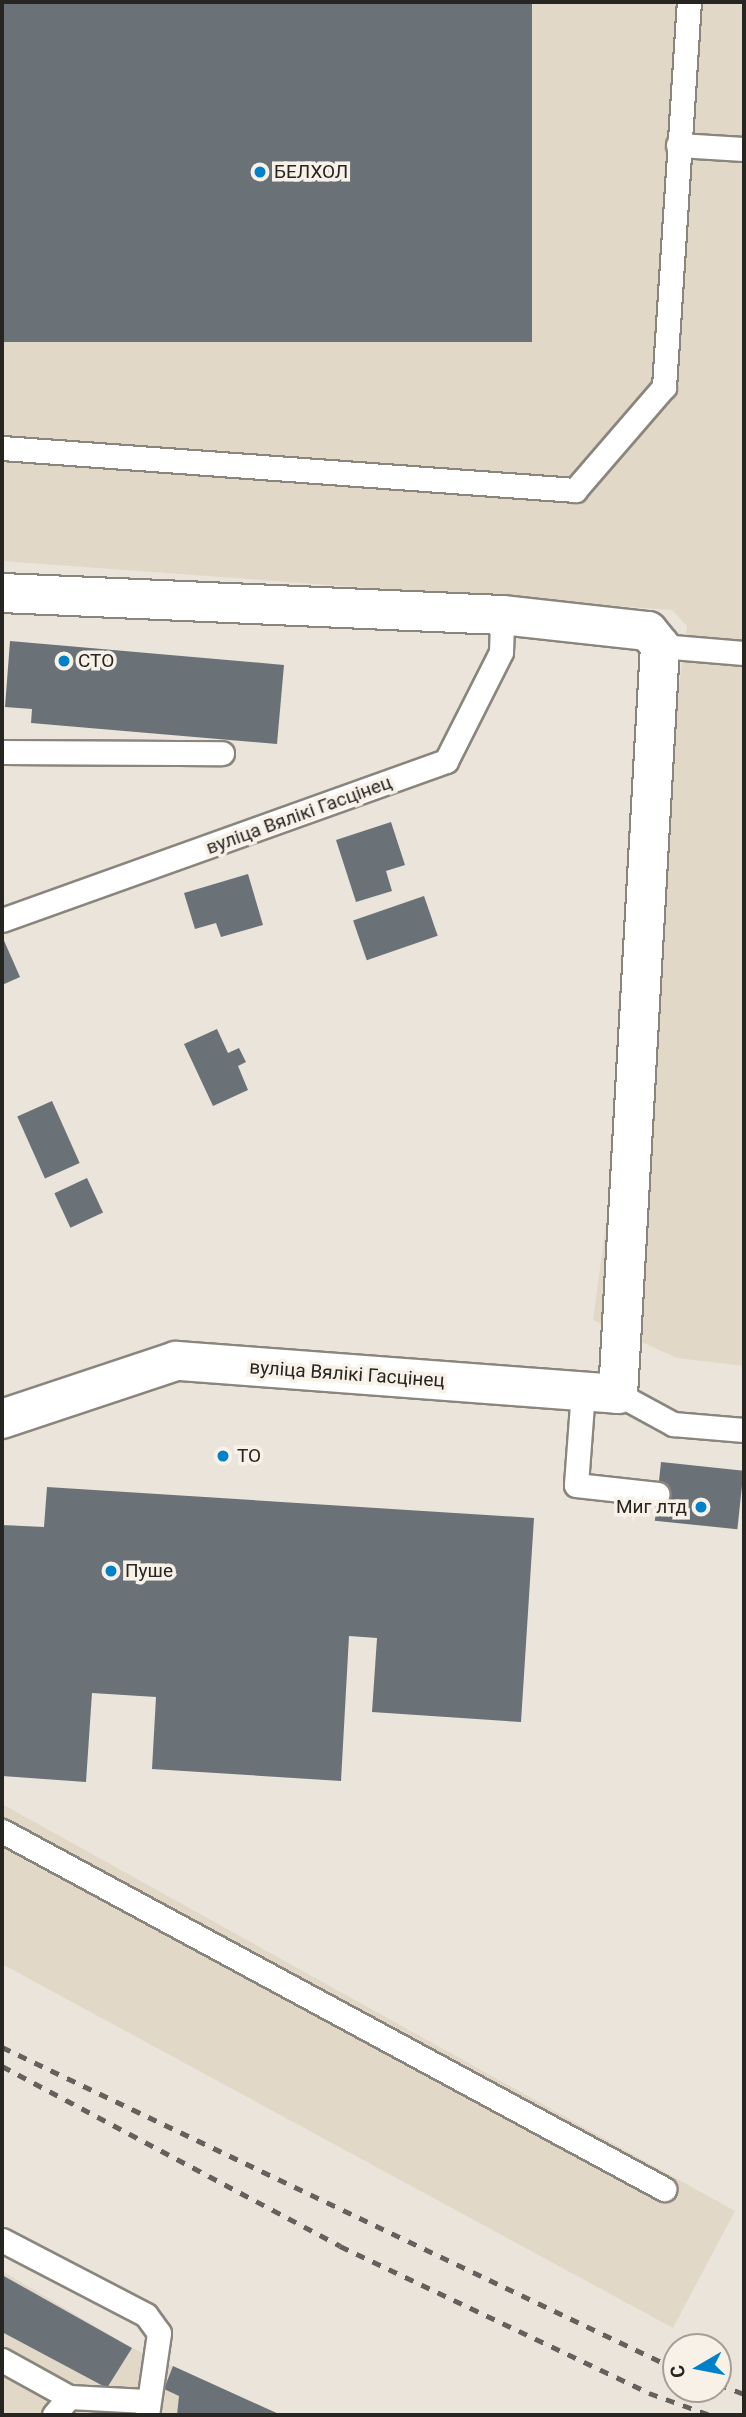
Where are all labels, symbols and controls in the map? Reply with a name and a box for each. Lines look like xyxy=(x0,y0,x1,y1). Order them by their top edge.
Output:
place label: БЕЛХОЛ xyxy=(274,161,348,183)
marker: БЕЛХОЛ xyxy=(252,164,268,180)
place label: СТО xyxy=(78,650,114,672)
marker: СТО xyxy=(56,653,72,669)
street label: вуліца Вялікі Гасцінец xyxy=(203,771,395,859)
street label: вуліца Вялікі Гасцінец xyxy=(249,1356,445,1392)
place label: ТО xyxy=(237,1445,261,1467)
marker: ТО xyxy=(215,1448,231,1464)
place label: Миг лтд xyxy=(616,1496,687,1518)
marker: Миг лтд xyxy=(693,1499,709,1515)
place label: Пуше xyxy=(125,1560,173,1582)
marker: Пуше xyxy=(103,1563,119,1579)
north arrow xyxy=(662,2333,732,2403)
text: С xyxy=(665,2363,690,2380)

